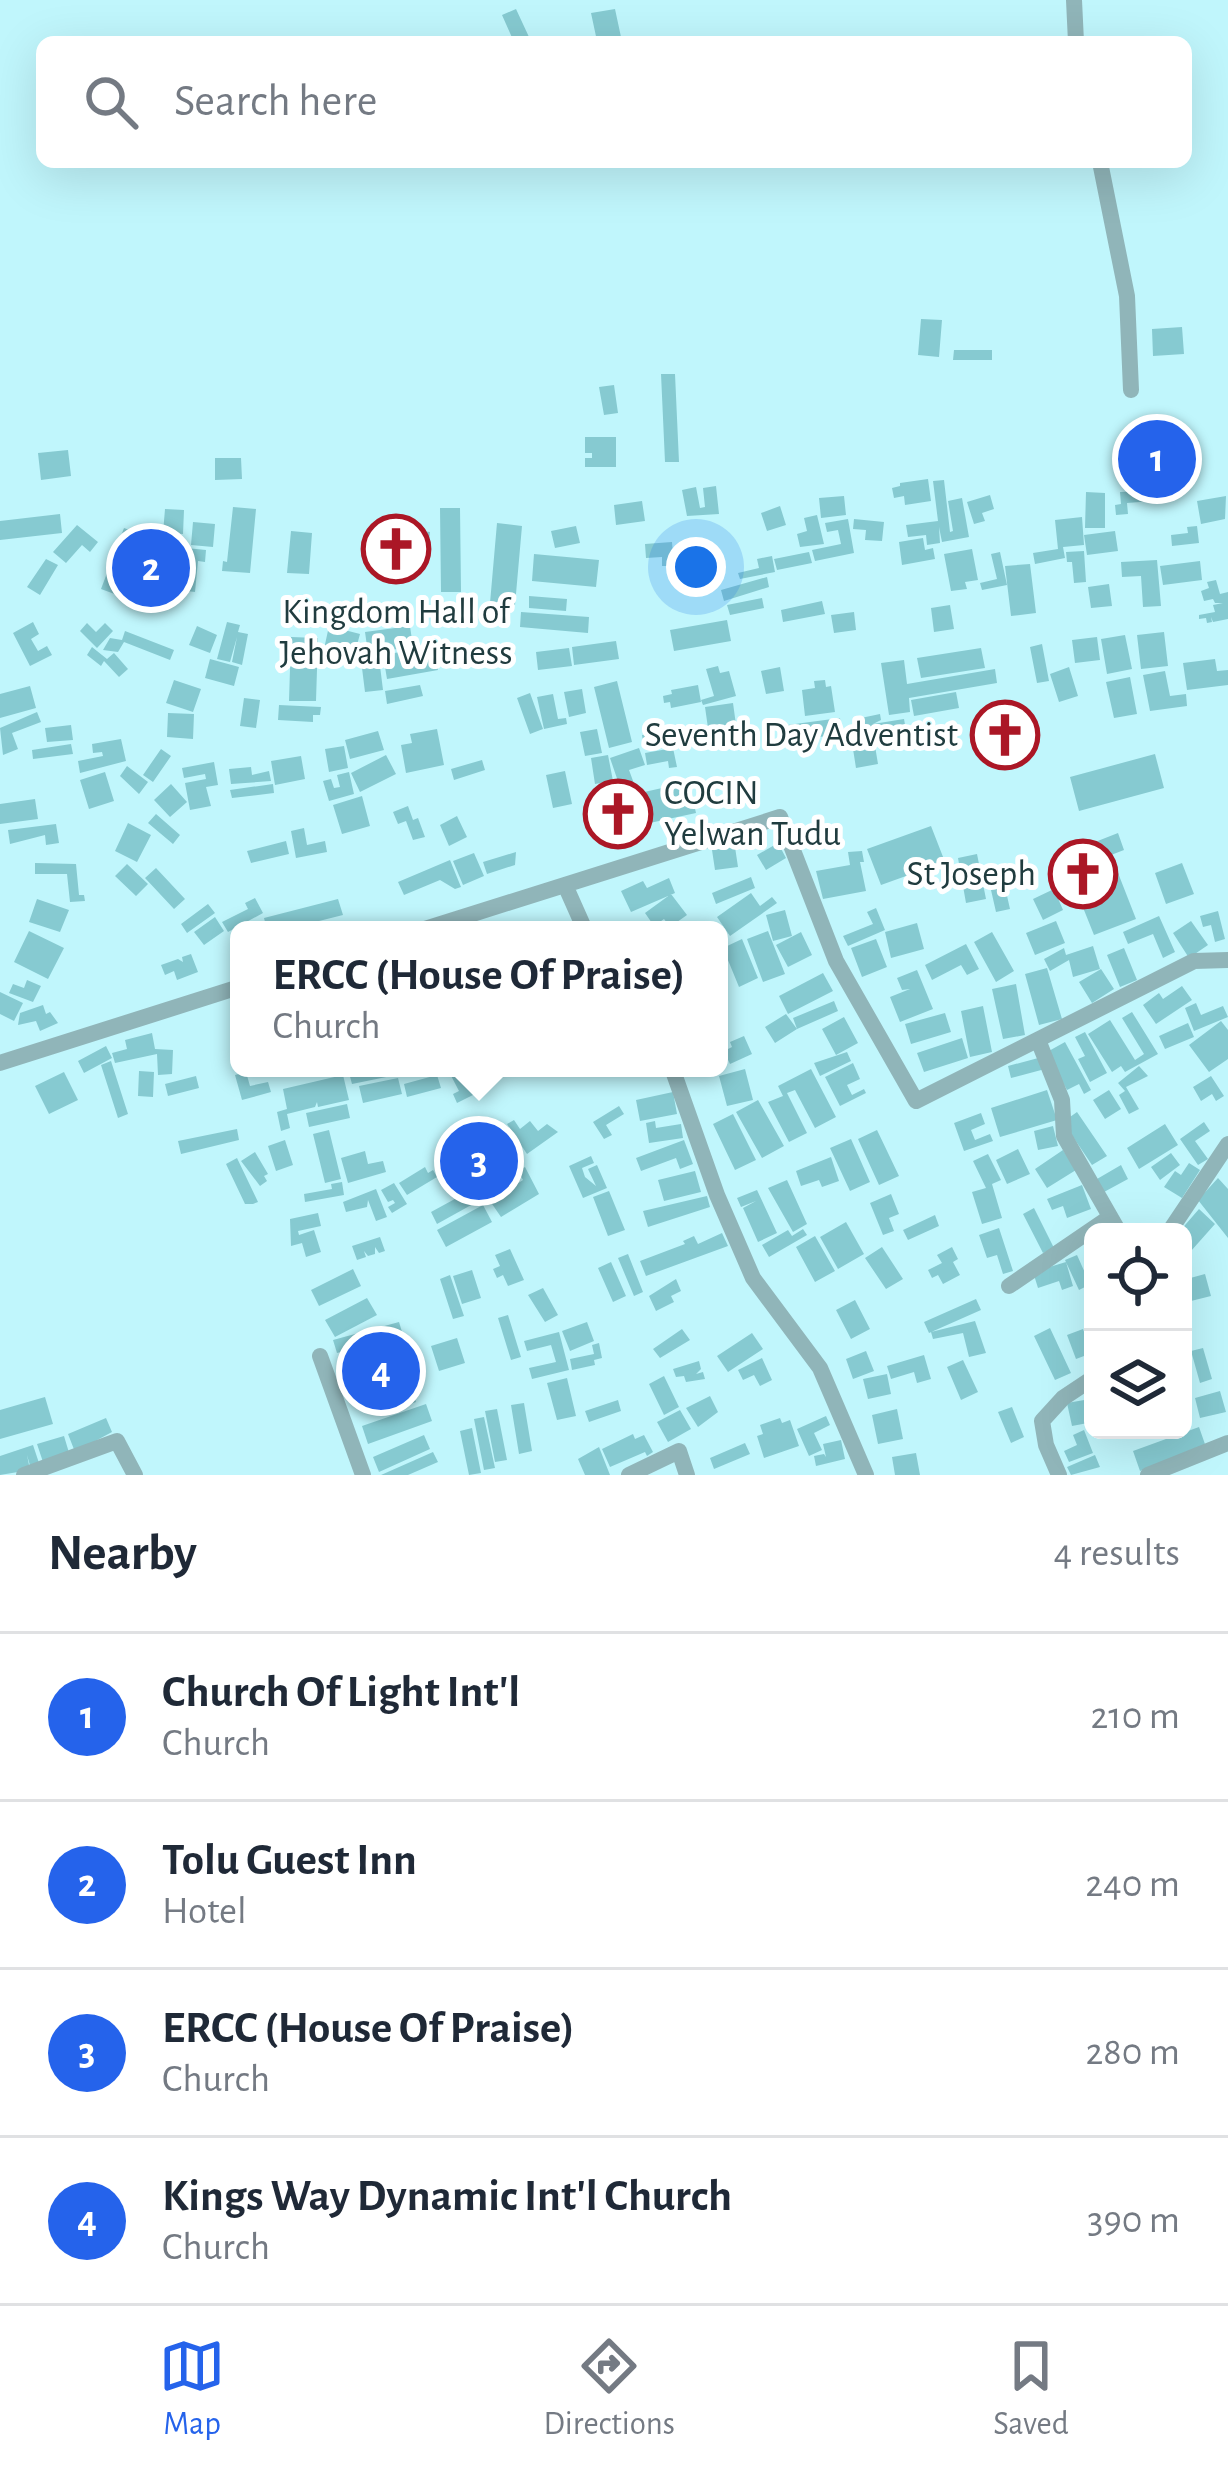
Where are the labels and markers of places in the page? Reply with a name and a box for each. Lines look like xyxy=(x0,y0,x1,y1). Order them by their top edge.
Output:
pin: 1 xyxy=(1118,414,1196,504)
church icon: Kingdom Hall of Jehovah Witness xyxy=(361,514,431,584)
pin: 2 xyxy=(112,523,190,613)
place label: Kingdom Hall of Jehovah Witness xyxy=(279,594,513,671)
church icon: Seventh Day Adventist xyxy=(970,700,1040,770)
place label: Seventh Day Adventist xyxy=(645,717,959,753)
place label: COCIN Yelwan Tudu xyxy=(664,775,841,852)
church icon: COCIN Yelwan Tudu xyxy=(583,779,653,849)
church icon: St Joseph xyxy=(1048,839,1118,909)
place label: St Joseph xyxy=(907,856,1036,892)
pin: 3 xyxy=(440,1116,518,1206)
pin: 4 xyxy=(342,1326,420,1416)

